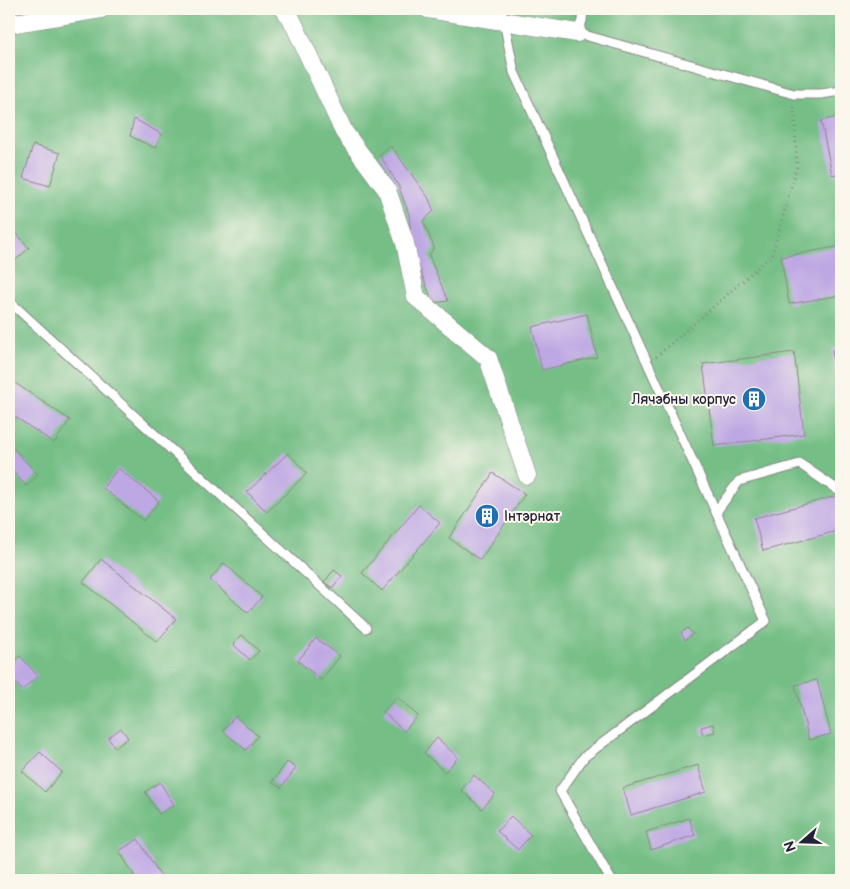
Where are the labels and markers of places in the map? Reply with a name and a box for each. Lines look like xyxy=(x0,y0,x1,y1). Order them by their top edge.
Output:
building icon: Лячэбны корпус xyxy=(741,386,767,412)
place label: Лячэбны корпус xyxy=(631,391,736,408)
building icon: Інтэрнат xyxy=(474,503,500,529)
place label: Інтэрнат xyxy=(504,508,561,525)

